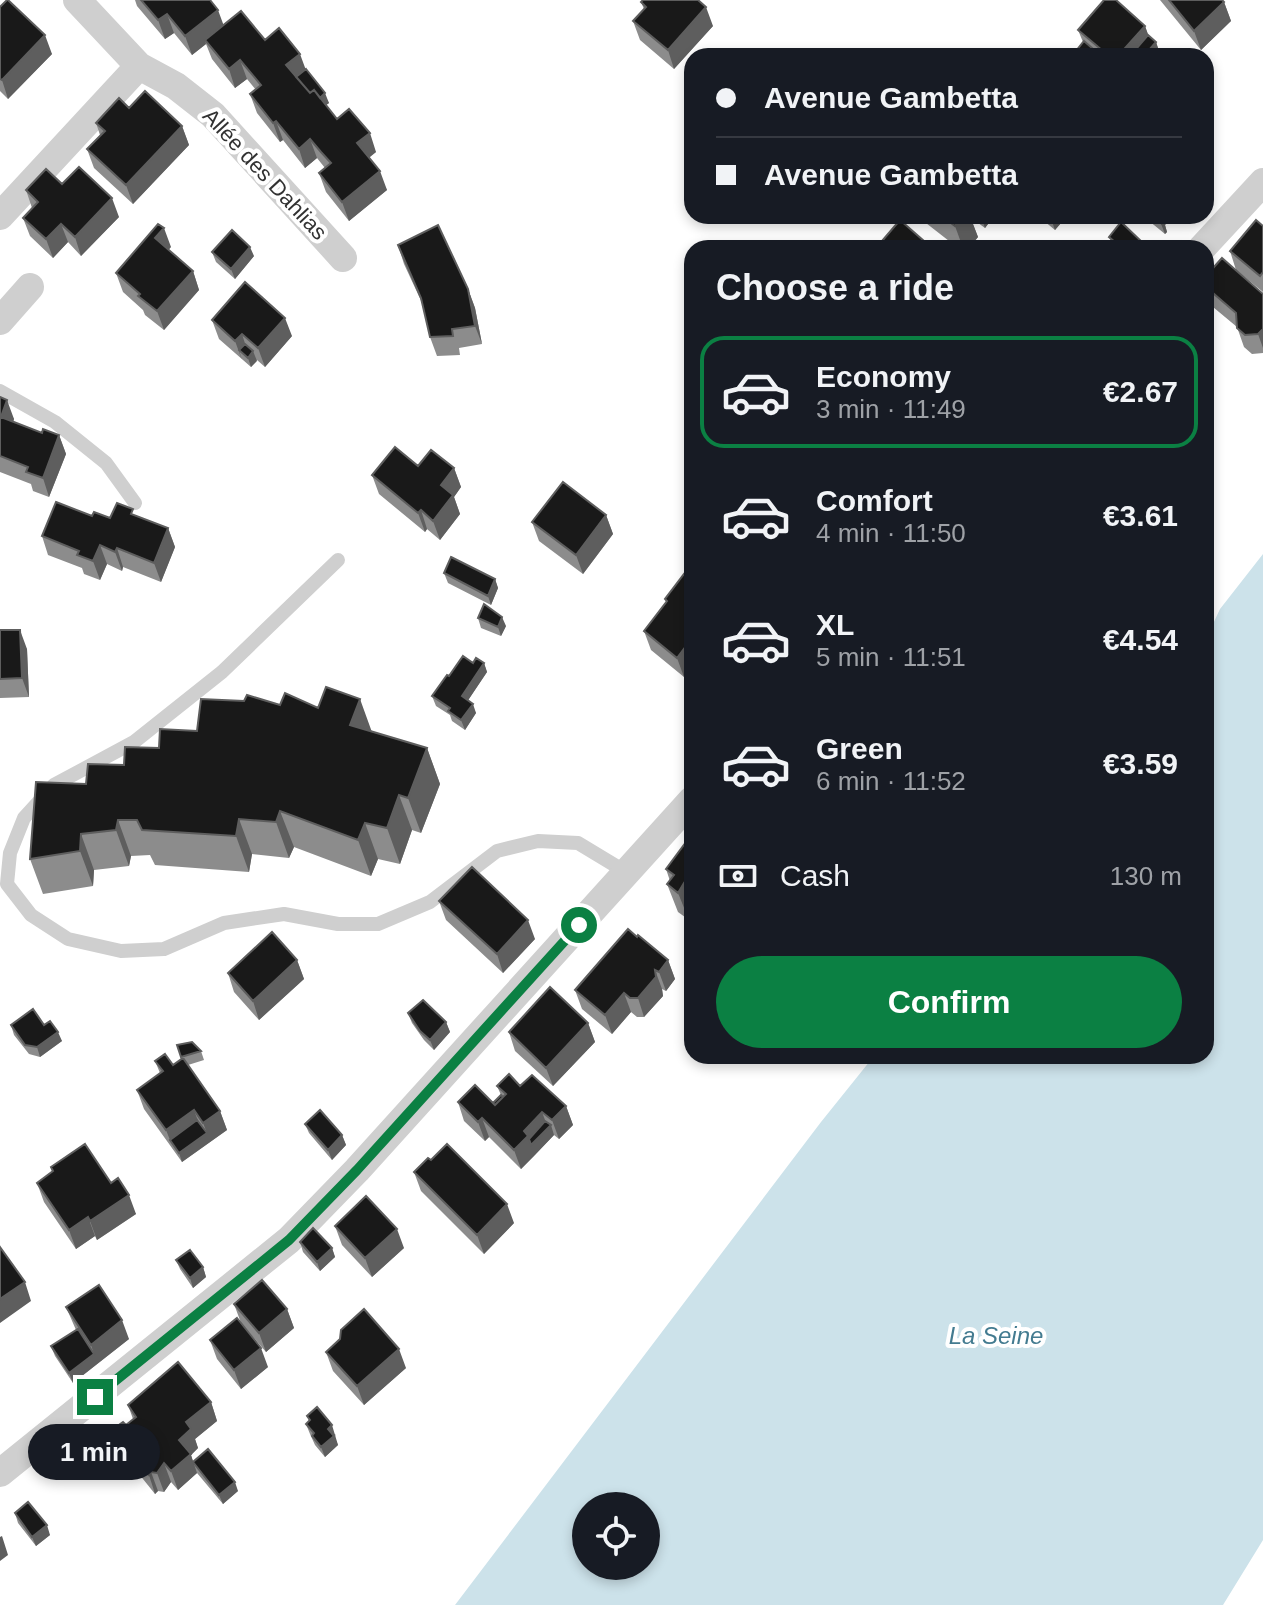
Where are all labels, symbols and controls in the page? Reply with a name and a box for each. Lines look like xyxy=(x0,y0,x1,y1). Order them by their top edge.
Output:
text: Avenue Gambetta xyxy=(764,81,1018,114)
street label: Allée des Dahlias xyxy=(198,103,332,245)
text: Avenue Gambetta xyxy=(764,158,1018,191)
text: Choose a ride xyxy=(716,267,954,308)
icon: car xyxy=(720,356,792,428)
text: Economy xyxy=(816,360,951,393)
text: €2.67 xyxy=(1103,375,1178,408)
text: 3 min · 11:49 xyxy=(816,394,966,424)
icon: car xyxy=(720,480,792,552)
text: Comfort xyxy=(816,484,933,517)
text: €3.61 xyxy=(1103,499,1178,532)
text: 4 min · 11:50 xyxy=(816,518,966,548)
icon: car xyxy=(720,604,792,676)
text: XL xyxy=(816,608,854,641)
text: €4.54 xyxy=(1103,623,1178,656)
text: 5 min · 11:51 xyxy=(816,642,966,672)
icon: car xyxy=(720,728,792,800)
text: Green xyxy=(816,732,903,765)
text: €3.59 xyxy=(1103,747,1178,780)
text: 6 min · 11:52 xyxy=(816,766,966,796)
icon: cash xyxy=(716,854,760,898)
text: Cash xyxy=(780,859,850,892)
text: 130 m xyxy=(1110,861,1182,891)
route start xyxy=(561,907,597,943)
button: Confirm xyxy=(716,956,1182,1048)
water label: La Seine xyxy=(949,1322,1043,1349)
route end xyxy=(77,1379,113,1415)
callout: 1 min xyxy=(29,1425,161,1481)
text: 1 min xyxy=(60,1437,128,1467)
map controls xyxy=(572,1492,660,1580)
button: locate xyxy=(572,1492,660,1580)

